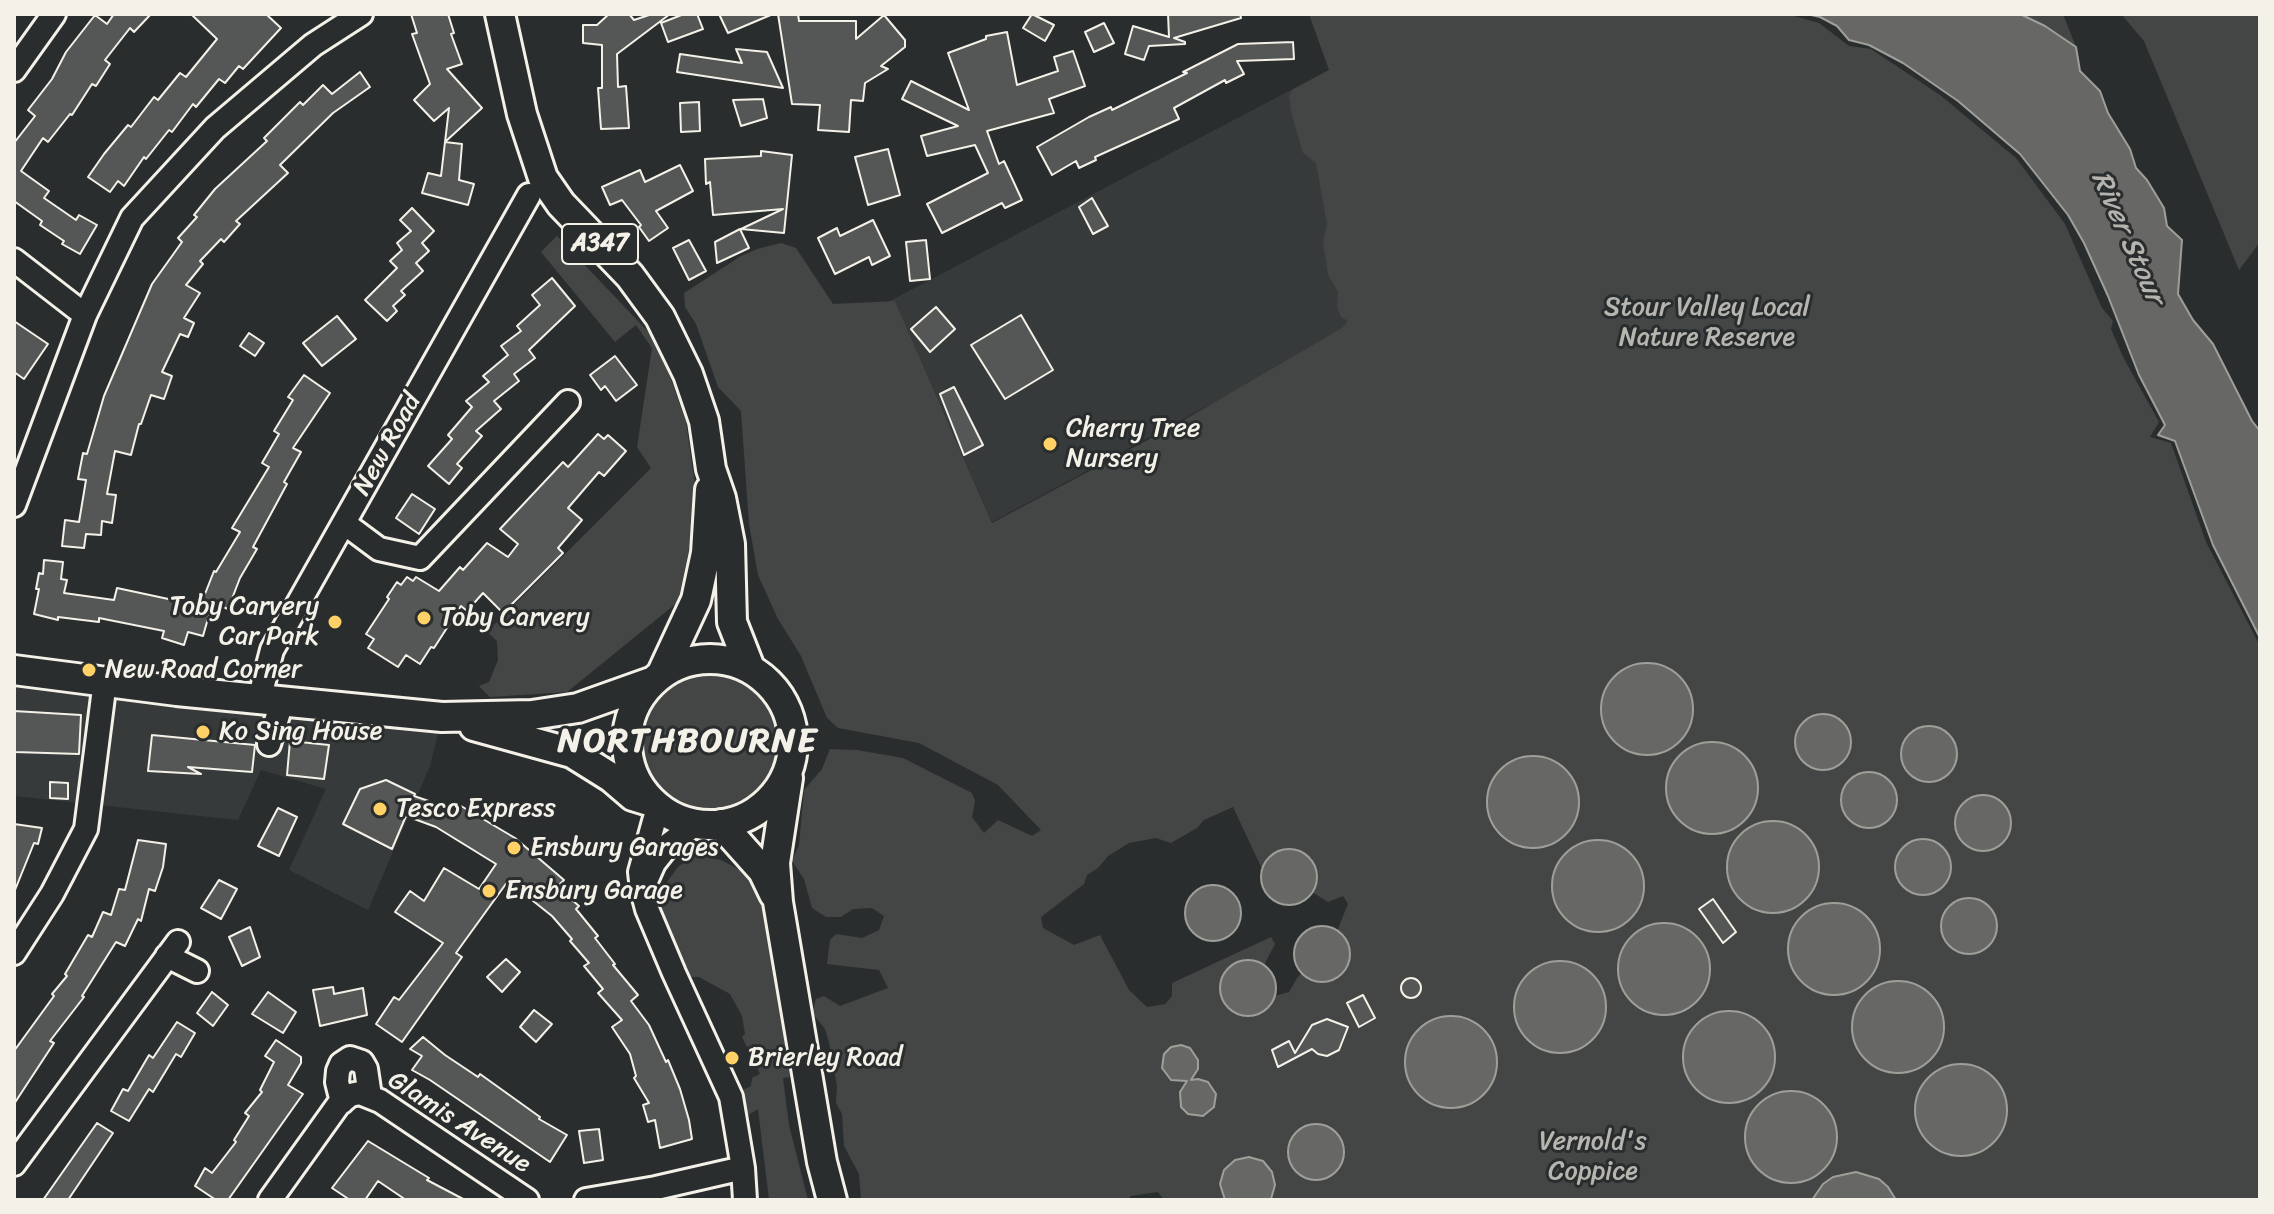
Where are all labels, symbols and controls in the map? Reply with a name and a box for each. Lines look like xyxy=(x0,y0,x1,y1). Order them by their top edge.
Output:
water label: River Stour xyxy=(2083,167,2171,309)
road number: A347 xyxy=(562,224,638,264)
park label: Stour Valley Local Nature Reserve xyxy=(1604,292,1810,354)
street label: New Road xyxy=(347,389,429,501)
place label: Cherry Tree Nursery xyxy=(1066,413,1200,474)
marker: Cherry Tree Nursery xyxy=(1041,435,1059,453)
place label: Toby Carvery Car Park xyxy=(170,591,319,652)
place label: Toby Carvery xyxy=(440,602,589,634)
marker: Toby Carvery xyxy=(415,609,433,627)
marker: Toby Carvery Car Park xyxy=(326,613,344,631)
place label: New Road Corner xyxy=(105,654,302,686)
marker: New Road Corner xyxy=(80,661,98,679)
place label: Ko Sing House xyxy=(219,716,382,748)
district label: NORTHBOURNE xyxy=(559,722,817,762)
marker: Ko Sing House xyxy=(194,723,212,741)
place label: Tesco Express xyxy=(396,793,556,825)
marker: Tesco Express xyxy=(371,800,389,818)
place label: Ensbury Garages xyxy=(530,832,718,864)
marker: Ensbury Garages xyxy=(505,839,523,857)
place label: Ensbury Garage xyxy=(505,875,683,907)
marker: Ensbury Garage xyxy=(480,882,498,900)
place label: Brierley Road xyxy=(748,1042,902,1074)
marker: Brierley Road xyxy=(723,1049,741,1067)
street label: Glamis Avenue xyxy=(382,1065,536,1181)
park label: Vernold's Coppice xyxy=(1539,1126,1647,1188)

